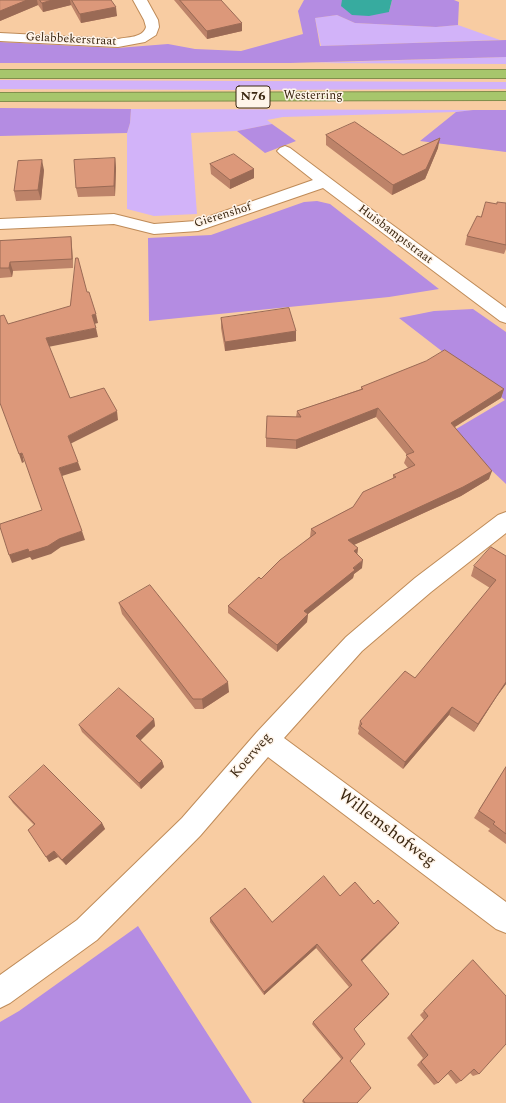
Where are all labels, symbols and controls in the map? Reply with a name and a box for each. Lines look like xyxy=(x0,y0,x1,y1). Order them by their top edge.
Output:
street label: Gelabbekerstraat xyxy=(25,30,117,50)
road number: N76 xyxy=(236,86,270,108)
street label: Westerring xyxy=(283,90,343,104)
street label: Gierenshof xyxy=(193,200,253,232)
street label: Huisbamptstraat xyxy=(355,202,435,268)
street label: Koerweg xyxy=(228,730,276,782)
street label: Willemshofweg xyxy=(333,786,439,872)

